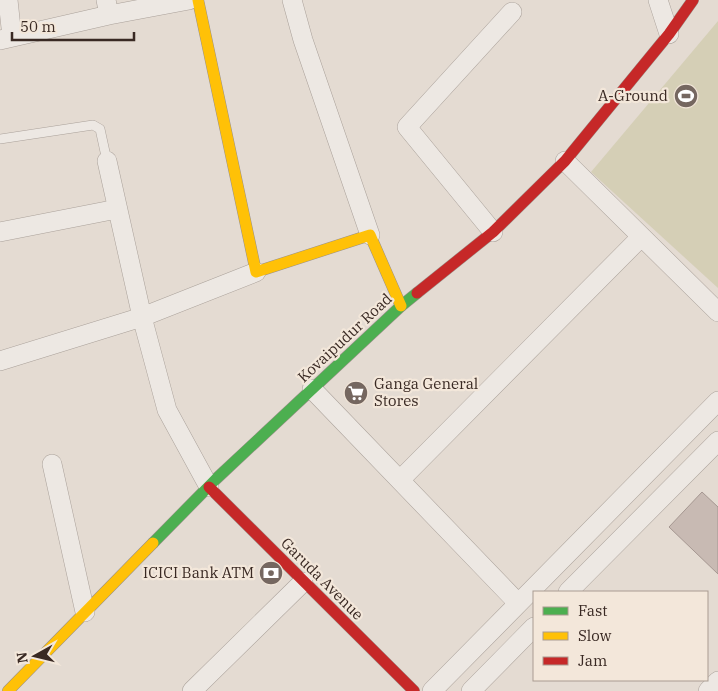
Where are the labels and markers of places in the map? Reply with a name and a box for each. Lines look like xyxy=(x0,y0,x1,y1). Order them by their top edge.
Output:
sports icon: A-Ground xyxy=(673,83,699,109)
place label: A-Ground xyxy=(598,86,668,105)
place label: Ganga General Stores xyxy=(374,374,478,410)
supermarket icon: Ganga General Stores xyxy=(343,380,369,406)
bank icon: ICICI Bank ATM xyxy=(258,560,284,586)
place label: ICICI Bank ATM xyxy=(143,563,254,582)

